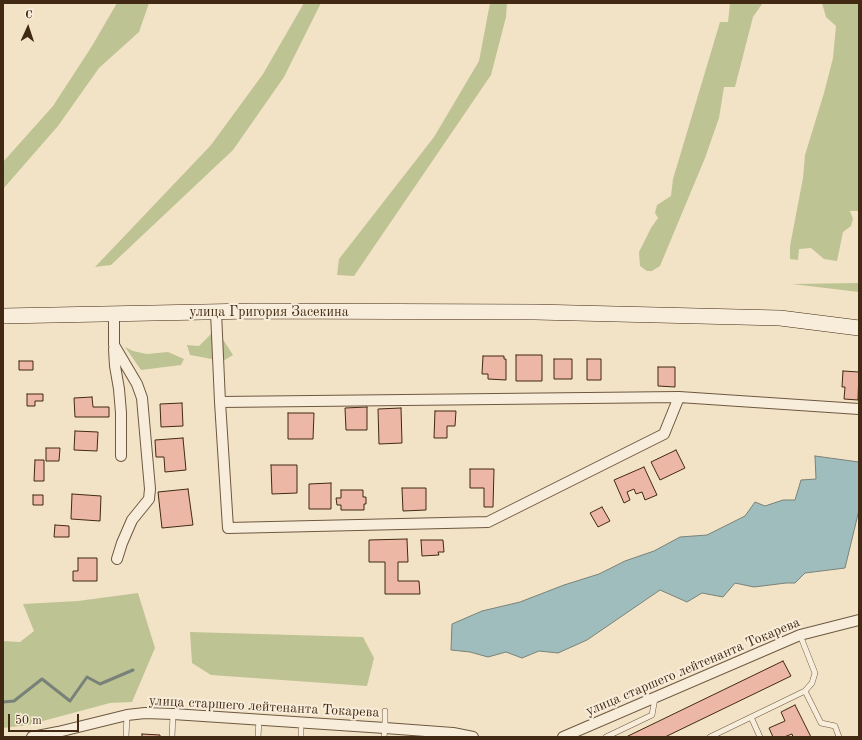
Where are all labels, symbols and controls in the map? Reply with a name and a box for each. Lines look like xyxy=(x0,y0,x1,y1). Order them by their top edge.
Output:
north arrow xyxy=(8,8,48,48)
text: С xyxy=(25,10,33,21)
street label: улица Григория Засекина xyxy=(189,304,349,320)
street label: улица старшего лейтенанта Токарева xyxy=(583,614,803,720)
street label: улица старшего лейтенанта Токарева xyxy=(148,693,380,721)
scale bar xyxy=(10,706,81,732)
text: 50 m xyxy=(15,715,42,727)

